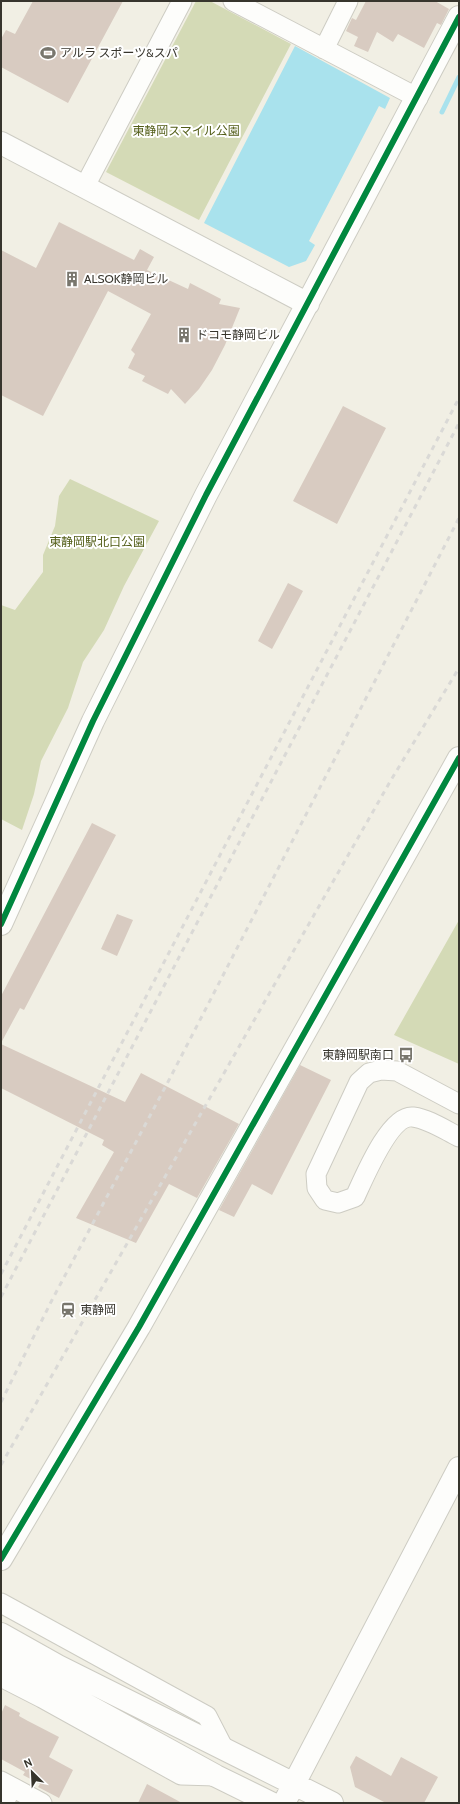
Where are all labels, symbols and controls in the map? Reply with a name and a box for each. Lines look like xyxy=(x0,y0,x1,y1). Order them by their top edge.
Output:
sports icon: アルラ スポーツ&スパ xyxy=(39,44,57,62)
place label: アルラ スポーツ&スパ xyxy=(60,45,178,60)
park label: 東静岡スマイル公園 xyxy=(132,123,240,138)
building icon: ALSOK静岡ビル xyxy=(63,270,81,288)
place label: ALSOK静岡ビル xyxy=(84,271,168,286)
building icon: ドコモ静岡ビル xyxy=(175,326,193,344)
place label: ドコモ静岡ビル xyxy=(196,327,280,342)
park label: 東静岡駅北口公園 xyxy=(49,534,145,549)
bus stop icon: 東静岡駅南口 xyxy=(397,1046,415,1064)
place label: 東静岡駅南口 xyxy=(322,1047,394,1062)
station icon: 東静岡 xyxy=(59,1301,77,1319)
place label: 東静岡 xyxy=(80,1302,116,1317)
north arrow xyxy=(12,1752,52,1792)
text: N xyxy=(22,1755,34,1771)

